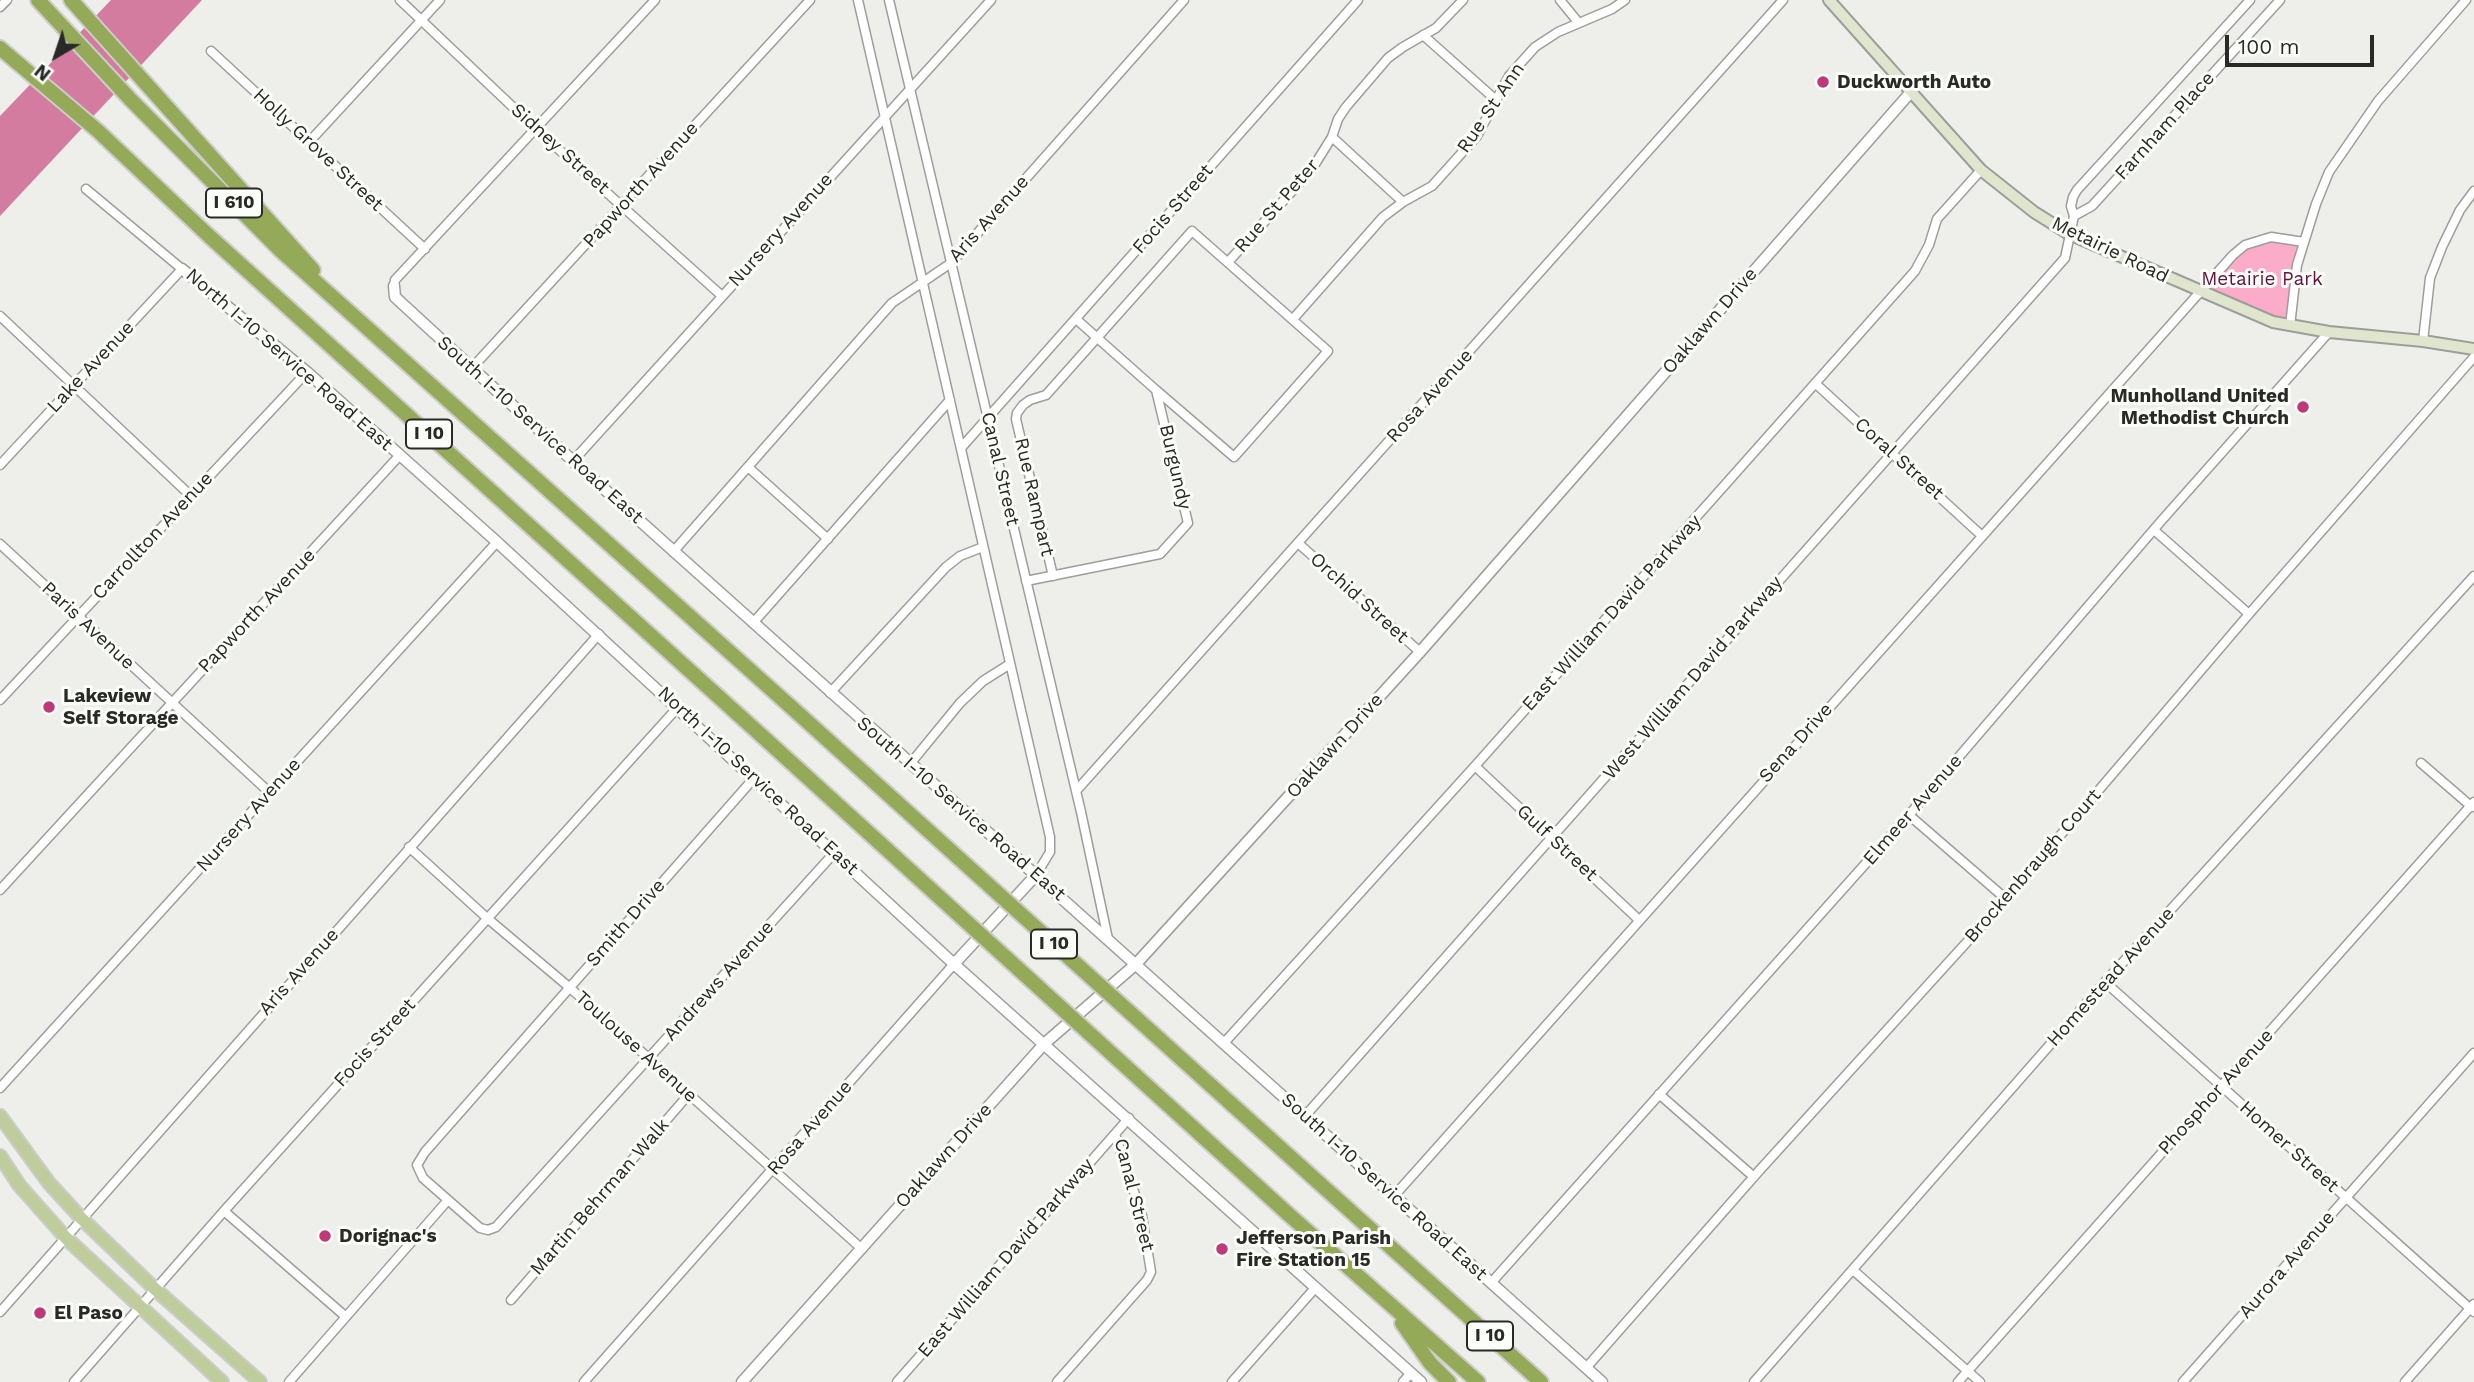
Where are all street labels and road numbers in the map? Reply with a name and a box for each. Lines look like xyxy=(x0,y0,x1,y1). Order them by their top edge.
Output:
street label: Rue St Ann xyxy=(1452,58,1530,158)
street label: Farnham Place xyxy=(2110,67,2220,185)
street label: Holly Grove Street xyxy=(248,84,388,216)
street label: Sidney Street xyxy=(506,99,614,199)
street label: Papworth Avenue xyxy=(578,117,704,253)
street label: Rue St Peter xyxy=(1230,154,1324,258)
street label: Focis Street xyxy=(1128,160,1218,258)
street label: Nursery Avenue xyxy=(724,168,838,292)
street label: Aris Avenue xyxy=(944,171,1034,267)
road number: I 610 xyxy=(206,188,262,218)
street label: Metairie Road xyxy=(2048,212,2172,288)
street label: Oaklawn Drive xyxy=(1658,263,1762,379)
street label: North I-10 Service Road East xyxy=(181,264,397,456)
street label: Lake Avenue xyxy=(43,316,139,418)
street label: South I-10 Service Road East xyxy=(432,331,648,529)
street label: Rosa Avenue xyxy=(1382,344,1478,448)
street label: Canal Street xyxy=(976,410,1024,528)
street label: Coral Street xyxy=(1850,413,1948,505)
road number: I 10 xyxy=(406,420,452,448)
street label: Burgundy xyxy=(1154,422,1196,512)
street label: Rue Rampart xyxy=(1009,436,1059,558)
street label: Carrollton Avenue xyxy=(88,467,218,605)
street label: East William David Parkway xyxy=(1518,510,1706,716)
street label: Papworth Avenue xyxy=(194,544,320,678)
street label: Orchid Street xyxy=(1305,548,1413,648)
street label: West William David Parkway xyxy=(1598,572,1788,784)
street label: Paris Avenue xyxy=(37,577,139,675)
street label: North I-10 Service Road East xyxy=(653,682,863,880)
street label: Oaklawn Drive xyxy=(1282,689,1388,803)
street label: Sena Drive xyxy=(1754,698,1838,788)
street label: South I-10 Service Road East xyxy=(852,712,1070,906)
street label: Elmeer Avenue xyxy=(1859,750,1967,870)
street label: Nursery Avenue xyxy=(192,753,306,877)
street label: Brockenbraugh Court xyxy=(1960,784,2106,948)
street label: Gulf Street xyxy=(1512,800,1602,886)
street label: Smith Drive xyxy=(582,875,670,971)
street label: Homestead Avenue xyxy=(2042,903,2180,1051)
street label: Andrews Avenue xyxy=(659,916,779,1046)
street label: Aris Avenue xyxy=(254,924,344,1020)
road number: I 10 xyxy=(1031,930,1077,959)
street label: Toulouse Avenue xyxy=(570,986,702,1108)
street label: Focis Street xyxy=(329,994,421,1092)
street label: Phosphor Avenue xyxy=(2154,1024,2278,1160)
street label: Rosa Avenue xyxy=(763,1076,857,1180)
street label: South I-10 Service Road East xyxy=(1276,1088,1492,1286)
street label: Homer Street xyxy=(2235,1096,2343,1198)
street label: Oaklawn Drive xyxy=(891,1099,997,1213)
street label: Martin Behrman Walk xyxy=(526,1114,674,1280)
street label: Canal Street xyxy=(1109,1136,1159,1254)
street label: East William David Parkway xyxy=(913,1154,1099,1362)
street label: Aurora Avenue xyxy=(2234,1207,2340,1323)
road number: I 10 xyxy=(1467,1322,1513,1350)

